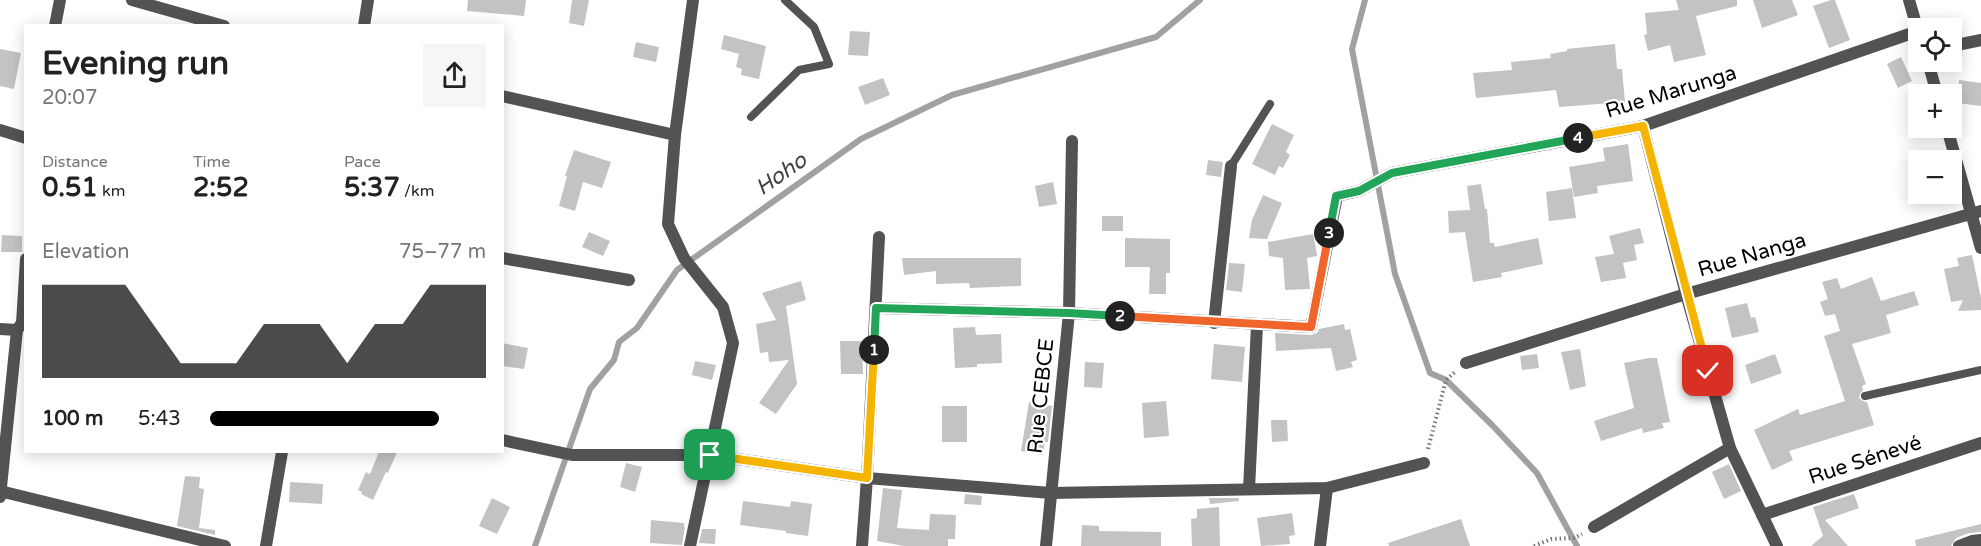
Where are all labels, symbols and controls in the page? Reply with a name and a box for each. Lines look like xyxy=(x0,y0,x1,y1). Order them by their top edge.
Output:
map controls xyxy=(1908,18,1962,204)
button: locate xyxy=(1908,18,1962,72)
text: Evening run xyxy=(42,44,229,83)
button: share xyxy=(423,44,486,107)
street label: Rue Marunga xyxy=(1602,60,1740,124)
button: + xyxy=(1908,84,1962,138)
text: 20:07 xyxy=(42,86,97,110)
pin: 4 xyxy=(1563,123,1593,153)
text: 4 xyxy=(1573,128,1583,148)
water label: Hoho xyxy=(750,146,813,201)
button: − xyxy=(1908,150,1962,204)
text: Distance xyxy=(42,152,108,172)
text: Time xyxy=(193,152,230,172)
text: Pace xyxy=(344,152,381,172)
text: 0.51 xyxy=(42,172,98,203)
text: 2:52 xyxy=(193,172,249,203)
text: 5:37 xyxy=(344,172,400,203)
text: km xyxy=(98,181,125,201)
text: /km xyxy=(400,181,434,201)
pin: 3 xyxy=(1314,218,1344,248)
text: 3 xyxy=(1324,223,1334,243)
street label: Rue Nanga xyxy=(1695,228,1809,282)
text: Elevation xyxy=(42,240,129,264)
text: 75–77 m xyxy=(399,240,486,264)
pin: 2 xyxy=(1105,301,1135,331)
text: 2 xyxy=(1115,306,1125,326)
pin: 1 xyxy=(859,335,889,365)
street label: Rue CEBCE xyxy=(1023,337,1059,455)
text: 1 xyxy=(869,340,879,360)
pin xyxy=(1682,345,1733,396)
icon: check xyxy=(1691,354,1724,387)
text: 100 m xyxy=(42,407,103,431)
text: 5:43 xyxy=(138,407,181,431)
pin xyxy=(684,429,735,480)
street label: Rue Sénevé xyxy=(1805,430,1925,490)
icon: arrive xyxy=(693,438,726,471)

